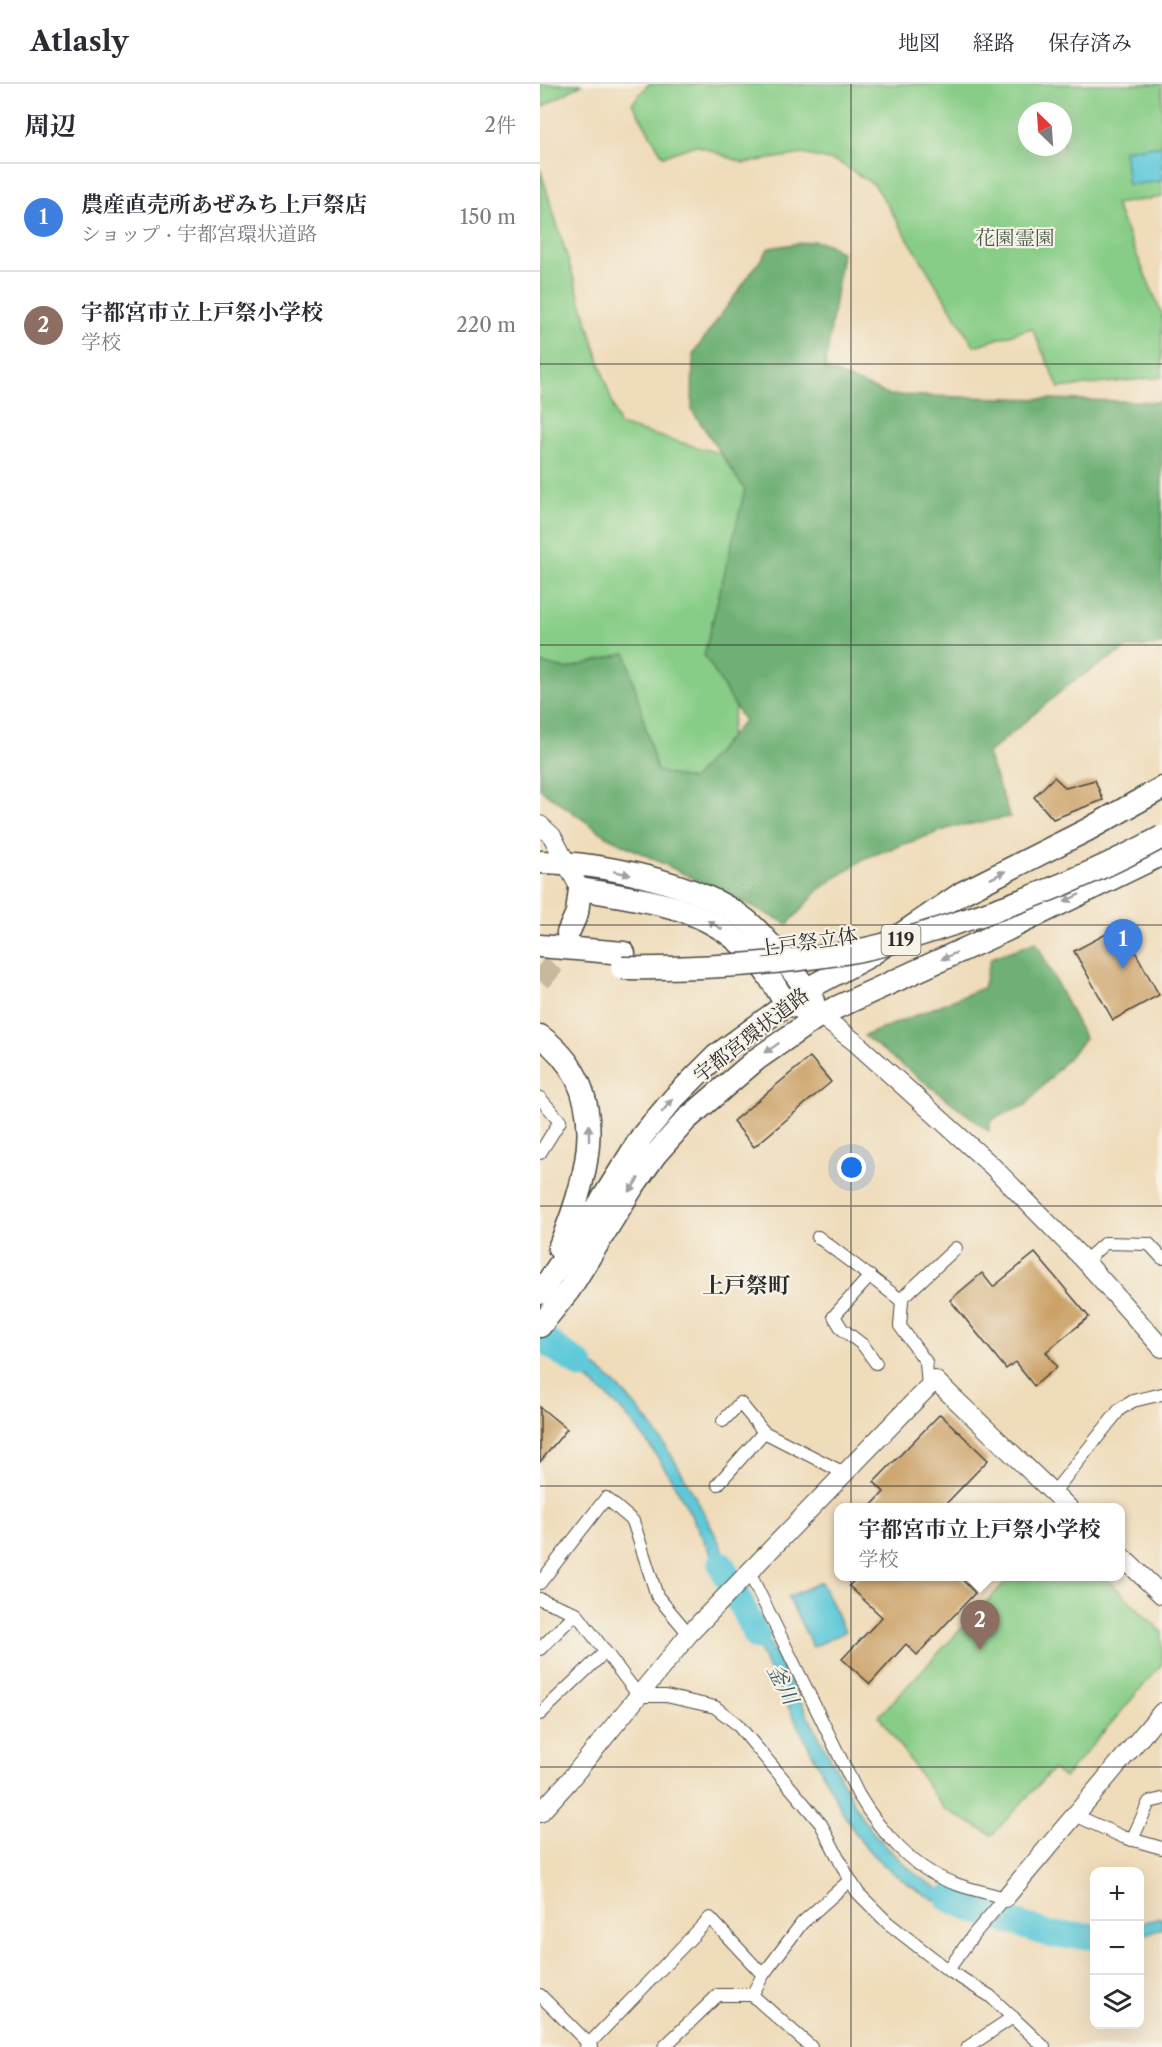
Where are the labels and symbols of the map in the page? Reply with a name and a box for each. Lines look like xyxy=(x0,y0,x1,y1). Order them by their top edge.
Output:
north arrow xyxy=(1018,102,1072,156)
park label: 花園霊園 xyxy=(975,226,1055,250)
one-way arrow xyxy=(613,868,632,877)
one-way arrow xyxy=(990,870,1007,880)
one-way arrow xyxy=(1063,893,1080,902)
one-way arrow xyxy=(707,920,723,931)
pin: 1 xyxy=(1104,920,1142,969)
street label: 上戸祭立体 xyxy=(757,923,859,961)
road number: 119 xyxy=(882,925,920,955)
one-way arrow xyxy=(939,951,957,961)
street label: 宇都宮環状道路 xyxy=(688,982,814,1088)
one-way arrow xyxy=(764,1042,780,1053)
one-way arrow xyxy=(660,1099,673,1114)
one-way arrow xyxy=(584,1123,594,1142)
your location xyxy=(837,1153,866,1182)
one-way arrow xyxy=(629,1177,640,1193)
district label: 上戸祭町 xyxy=(702,1272,790,1299)
pin: 2 xyxy=(960,1600,1000,1650)
water label: 釜川 xyxy=(762,1660,805,1710)

